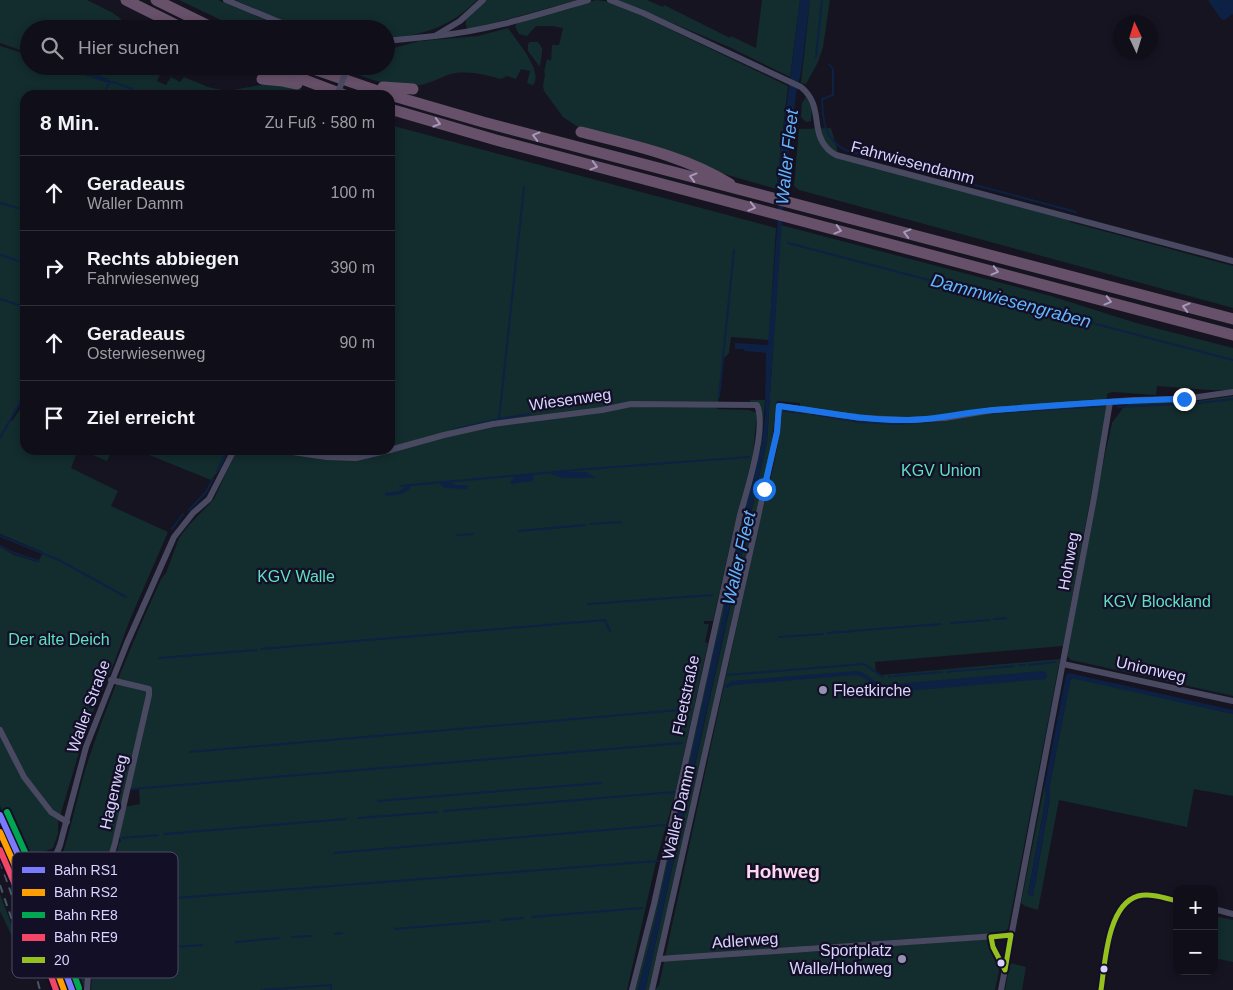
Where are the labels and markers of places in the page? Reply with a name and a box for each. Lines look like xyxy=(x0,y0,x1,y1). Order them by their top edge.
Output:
place label: Fleetkirche xyxy=(833,682,911,699)
marker: Fleetkirche xyxy=(817,684,829,696)
place label: Sportplatz Walle/Hohweg xyxy=(789,942,892,977)
marker: Sportplatz Walle/Hohweg xyxy=(896,953,908,965)
unlabelled marker xyxy=(996,958,1006,968)
unlabelled marker xyxy=(1099,964,1109,974)

